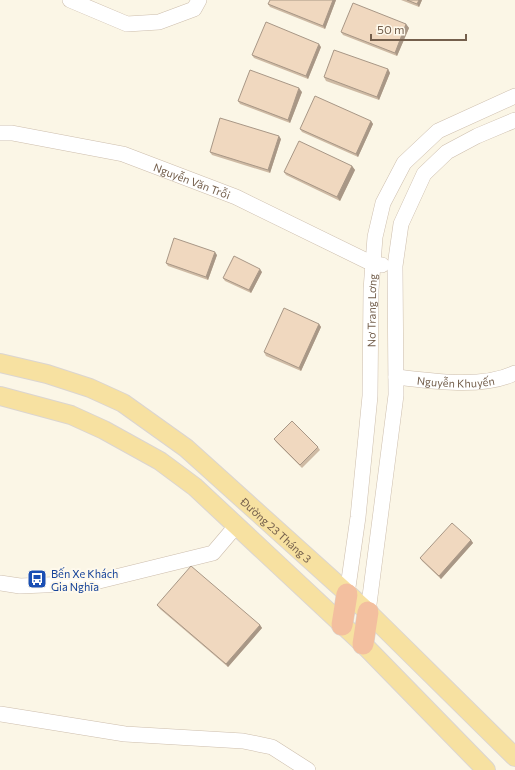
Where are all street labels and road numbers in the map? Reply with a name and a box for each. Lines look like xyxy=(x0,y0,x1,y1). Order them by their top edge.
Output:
street label: Nguyễn Văn Trỗi xyxy=(152,160,233,201)
street label: Nơ Trang Lơng xyxy=(364,273,379,347)
street label: Nguyễn Khuyến xyxy=(416,373,496,389)
street label: Đường 23 Tháng 3 xyxy=(238,494,315,565)

